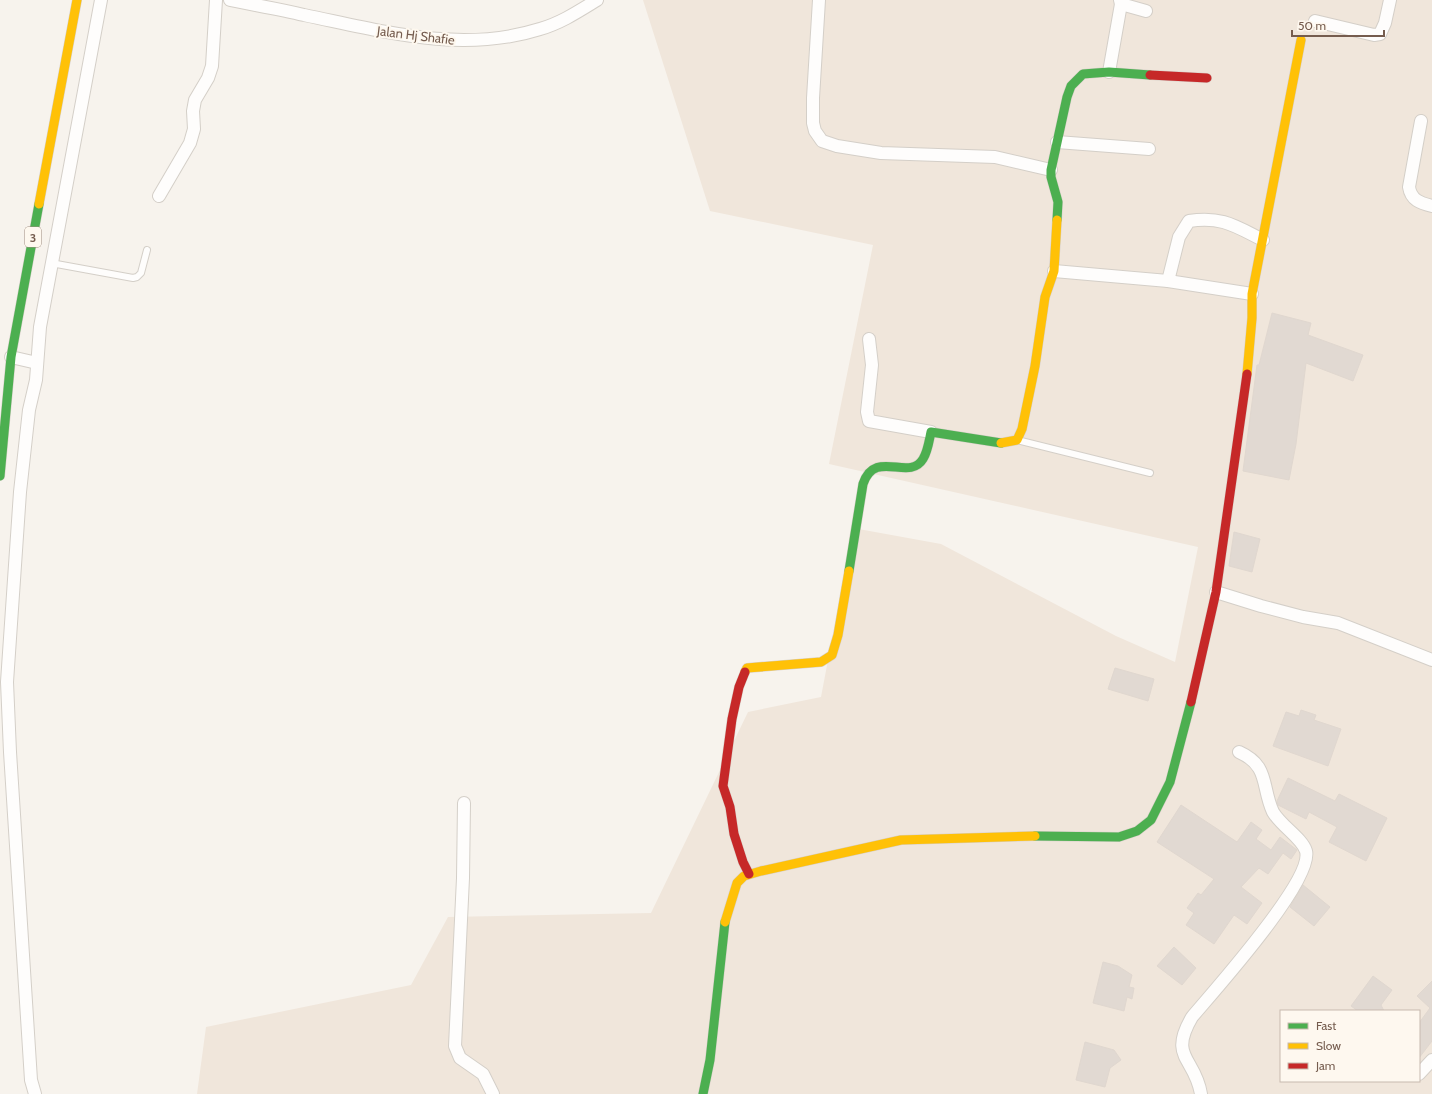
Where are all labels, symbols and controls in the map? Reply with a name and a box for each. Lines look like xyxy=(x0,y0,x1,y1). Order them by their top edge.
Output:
scale bar xyxy=(1292,12,1384,38)
text: 50 m xyxy=(1298,18,1326,33)
street label: Jalan Hj Shafie xyxy=(375,22,456,49)
road number: 3 xyxy=(25,227,41,247)
legend xyxy=(1280,1010,1420,1082)
text: Fast xyxy=(1316,1018,1336,1033)
text: Slow xyxy=(1316,1038,1341,1053)
text: Jam xyxy=(1315,1058,1335,1073)

